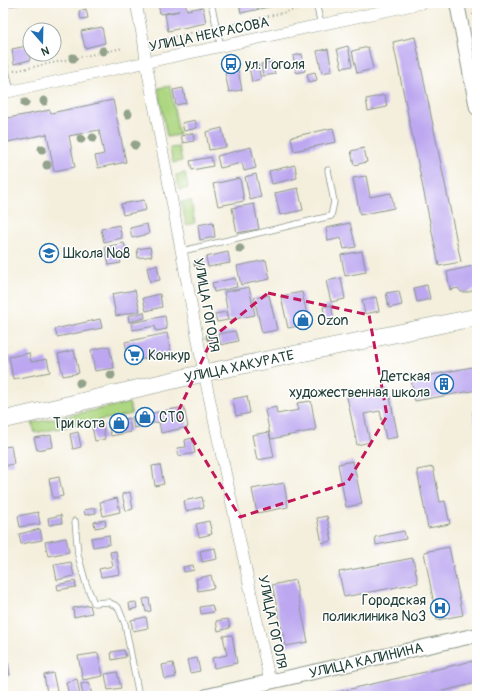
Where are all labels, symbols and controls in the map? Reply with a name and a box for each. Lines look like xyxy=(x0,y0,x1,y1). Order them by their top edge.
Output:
street label: УЛИЦА НЕКРАСОВА xyxy=(148,13,271,55)
north arrow xyxy=(22,22,62,62)
text: N xyxy=(39,44,51,58)
bus stop icon: ул. Гоголя xyxy=(220,53,242,75)
place label: ул. Гоголя xyxy=(244,56,305,73)
school or university icon: Школа №8 xyxy=(38,242,60,264)
place label: Школа №8 xyxy=(63,245,130,262)
street label: УЛИЦА ГОГОЛЯ xyxy=(190,257,223,353)
shop icon: Ozon xyxy=(292,309,314,331)
place label: Ozon xyxy=(317,312,349,329)
supermarket icon: Конкур xyxy=(123,344,145,366)
place label: Конкур xyxy=(148,347,191,364)
street label: УЛИЦА ХАКУРАТЕ xyxy=(183,347,295,386)
place label: Детская художественная школа xyxy=(289,368,430,401)
building icon: Детская художественная школа xyxy=(433,373,455,395)
shop icon: СТО xyxy=(134,406,156,428)
place label: СТО xyxy=(159,409,184,426)
shop icon: Три кота xyxy=(108,412,130,434)
place label: Три кота xyxy=(53,415,105,432)
street label: УЛИЦА ГОГОЛЯ xyxy=(254,574,291,670)
place label: Городская поликлиника №3 xyxy=(322,592,426,625)
hospital icon: Городская поликлиника №3 xyxy=(429,597,451,619)
street label: УЛИЦА КАЛИНИНА xyxy=(307,639,425,682)

